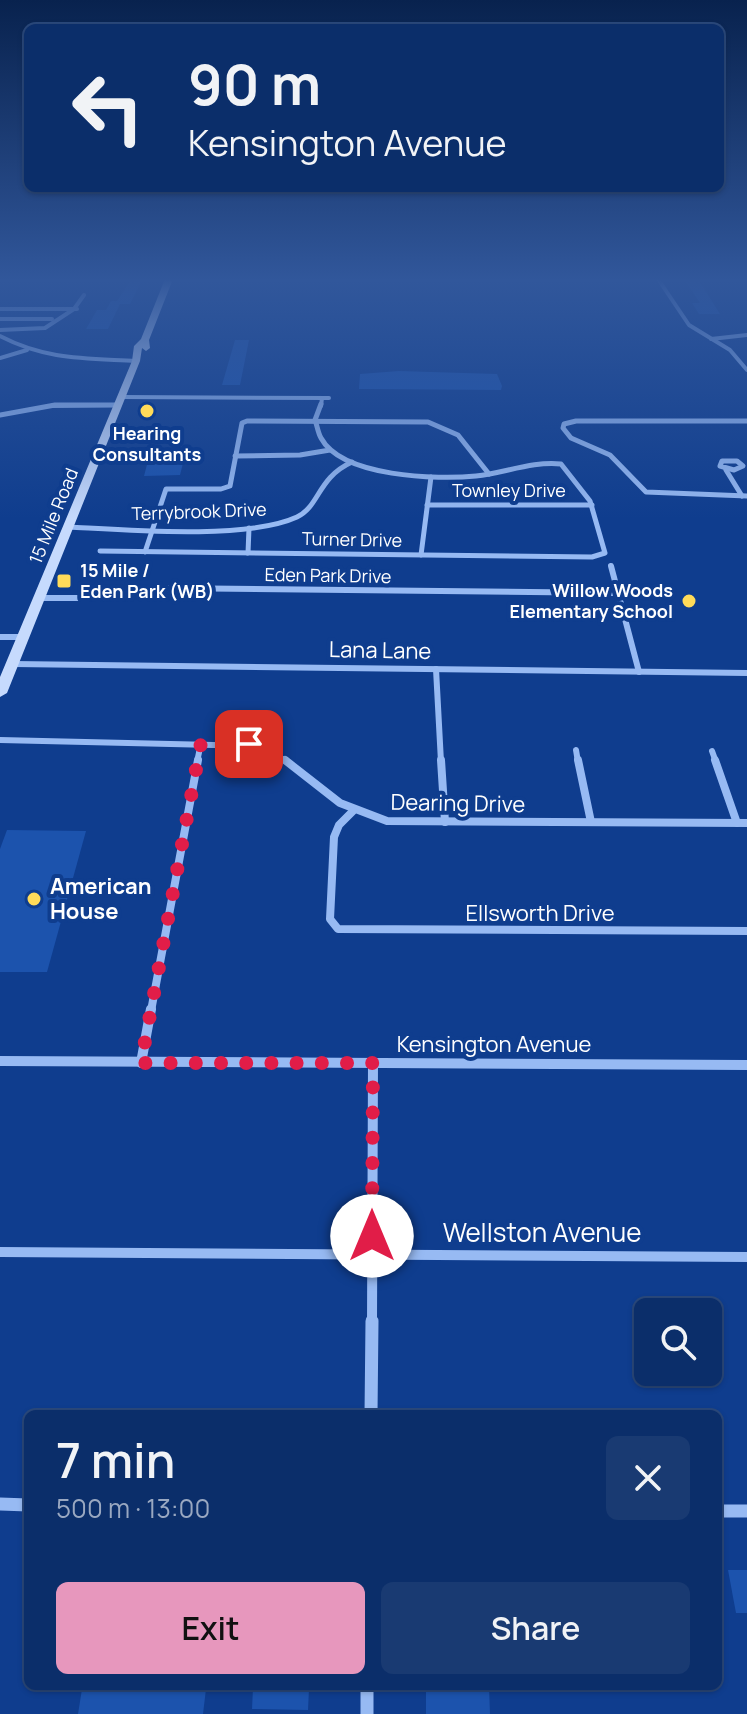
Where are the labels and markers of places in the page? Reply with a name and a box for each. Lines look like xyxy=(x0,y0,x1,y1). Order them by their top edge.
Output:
marker: Hearing Consultants xyxy=(138,402,156,420)
place label: Hearing Consultants xyxy=(93,421,202,466)
place label: 15 Mile / Eden Park (WB) xyxy=(80,558,214,603)
marker: 15 Mile / Eden Park (WB) xyxy=(55,572,73,590)
place label: Willow Woods Elementary School xyxy=(510,578,673,623)
marker: Willow Woods Elementary School xyxy=(680,592,698,610)
pin xyxy=(215,710,283,778)
place label: American House xyxy=(50,871,151,926)
marker: American House xyxy=(25,890,43,908)

